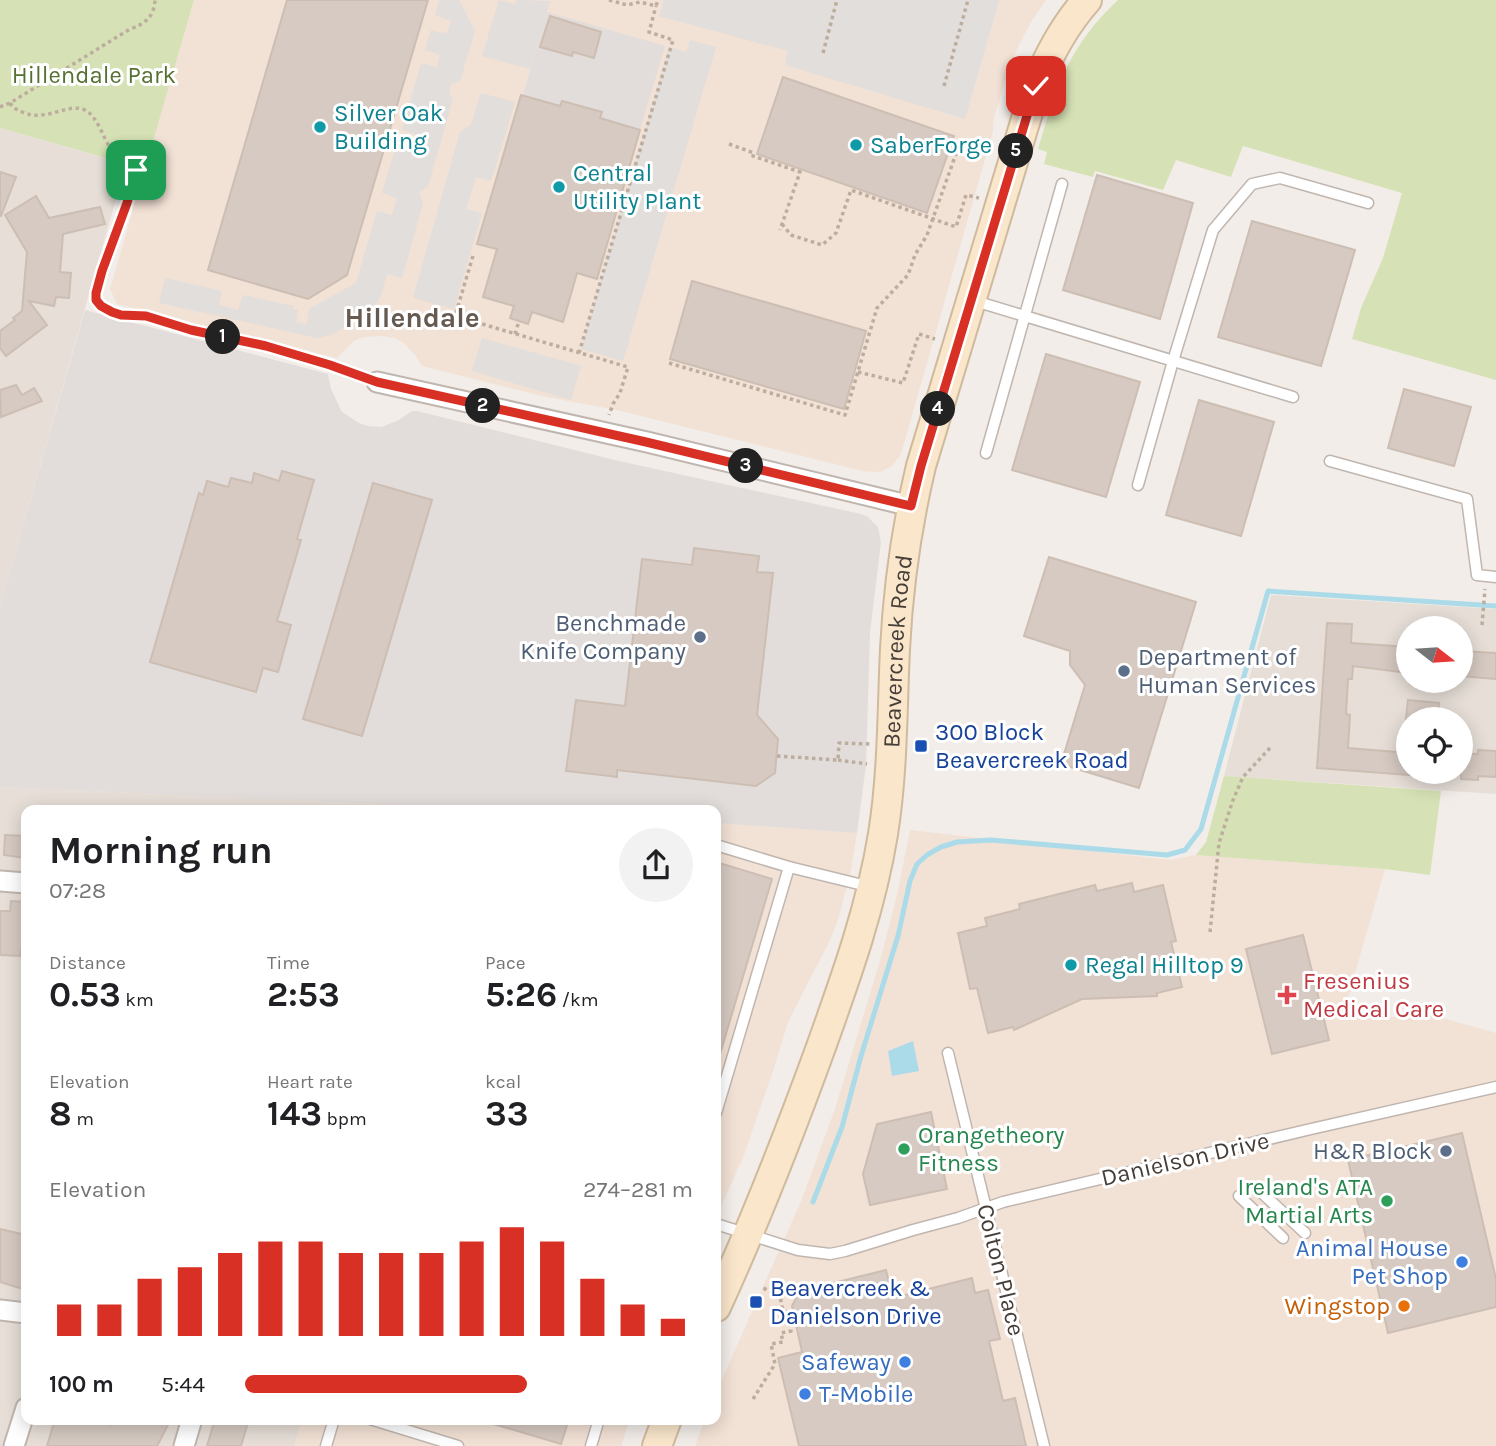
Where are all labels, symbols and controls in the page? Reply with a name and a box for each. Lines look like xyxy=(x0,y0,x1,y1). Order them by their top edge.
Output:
pin xyxy=(1006,56,1066,116)
park label: Hillendale Park xyxy=(12,61,176,89)
icon: check xyxy=(1017,67,1055,105)
place label: Silver Oak Building xyxy=(334,99,443,155)
marker: Silver Oak Building xyxy=(312,119,328,135)
place label: SaberForge xyxy=(870,131,992,159)
pin: 5 xyxy=(998,134,1034,168)
marker: SaberForge xyxy=(848,137,864,153)
text: 5 xyxy=(1010,139,1021,161)
pin xyxy=(106,140,166,200)
icon: arrive xyxy=(117,151,155,189)
place label: Central Utility Plant xyxy=(573,159,701,215)
marker: Central Utility Plant xyxy=(551,179,567,195)
district label: Hillendale xyxy=(344,301,480,334)
pin: 1 xyxy=(206,320,241,354)
text: 1 xyxy=(219,325,226,347)
pin: 2 xyxy=(466,388,500,424)
pin: 4 xyxy=(920,392,956,426)
text: 2 xyxy=(477,394,488,416)
text: 4 xyxy=(932,397,943,419)
pin: 3 xyxy=(728,448,764,484)
text: 3 xyxy=(740,454,751,476)
street label: Beavercreek Road xyxy=(877,553,918,749)
place label: Benchmade Knife Company xyxy=(520,609,686,665)
north arrow xyxy=(1396,616,1474,693)
map controls xyxy=(1396,616,1473,784)
marker: Benchmade Knife Company xyxy=(692,629,708,645)
place label: Department of Human Services xyxy=(1138,643,1316,699)
marker: Department of Human Services xyxy=(1116,663,1132,679)
button: locate xyxy=(1396,707,1473,784)
place label: 300 Block Beavercreek Road xyxy=(935,718,1129,774)
marker: 300 Block Beavercreek Road xyxy=(913,738,929,754)
text: Morning run xyxy=(49,828,273,873)
button: share xyxy=(619,828,693,902)
text: 07:28 xyxy=(49,877,106,904)
place label: Regal Hilltop 9 xyxy=(1085,951,1244,979)
text: Distance xyxy=(49,952,126,974)
text: Time xyxy=(267,952,310,974)
text: Pace xyxy=(485,952,526,974)
marker: Regal Hilltop 9 xyxy=(1063,957,1079,973)
place label: Fresenius Medical Care xyxy=(1303,967,1444,1023)
text: 0.53 xyxy=(49,974,121,1015)
text: 2:53 xyxy=(267,974,340,1015)
text: 5:26 xyxy=(485,974,557,1015)
marker: Fresenius Medical Care xyxy=(1277,985,1297,1005)
text: km xyxy=(121,989,154,1011)
text: /km xyxy=(557,989,598,1011)
text: Elevation xyxy=(49,1071,129,1093)
text: Heart rate xyxy=(267,1071,353,1093)
text: kcal xyxy=(485,1071,521,1093)
text: 8 xyxy=(49,1093,72,1134)
text: 143 xyxy=(267,1093,322,1134)
text: 33 xyxy=(485,1093,529,1134)
text: m xyxy=(72,1108,94,1130)
text: bpm xyxy=(322,1108,367,1130)
place label: Orangetheory Fitness xyxy=(918,1121,1065,1177)
street label: Danielson Drive xyxy=(1098,1126,1272,1192)
place label: H&R Block xyxy=(1313,1137,1432,1165)
marker: Orangetheory Fitness xyxy=(896,1141,912,1157)
marker: H&R Block xyxy=(1438,1143,1454,1159)
place label: Ireland's ATA Martial Arts xyxy=(1237,1173,1373,1229)
text: Elevation xyxy=(49,1176,146,1203)
text: 274–281 m xyxy=(583,1176,693,1203)
marker: Ireland's ATA Martial Arts xyxy=(1379,1193,1395,1209)
street label: Colton Place xyxy=(971,1201,1031,1339)
place label: Animal House Pet Shop xyxy=(1296,1234,1448,1290)
marker: Animal House Pet Shop xyxy=(1454,1254,1470,1270)
place label: Beavercreek & Danielson Drive xyxy=(770,1274,942,1330)
place label: Wingstop xyxy=(1285,1292,1390,1320)
marker: Beavercreek & Danielson Drive xyxy=(748,1294,764,1310)
marker: Wingstop xyxy=(1396,1298,1412,1314)
place label: Safeway xyxy=(801,1348,891,1376)
marker: Safeway xyxy=(897,1354,913,1370)
text: 100 m xyxy=(49,1371,114,1398)
text: 5:44 xyxy=(161,1371,205,1398)
place label: T-Mobile xyxy=(819,1380,913,1408)
marker: T-Mobile xyxy=(797,1386,813,1402)

